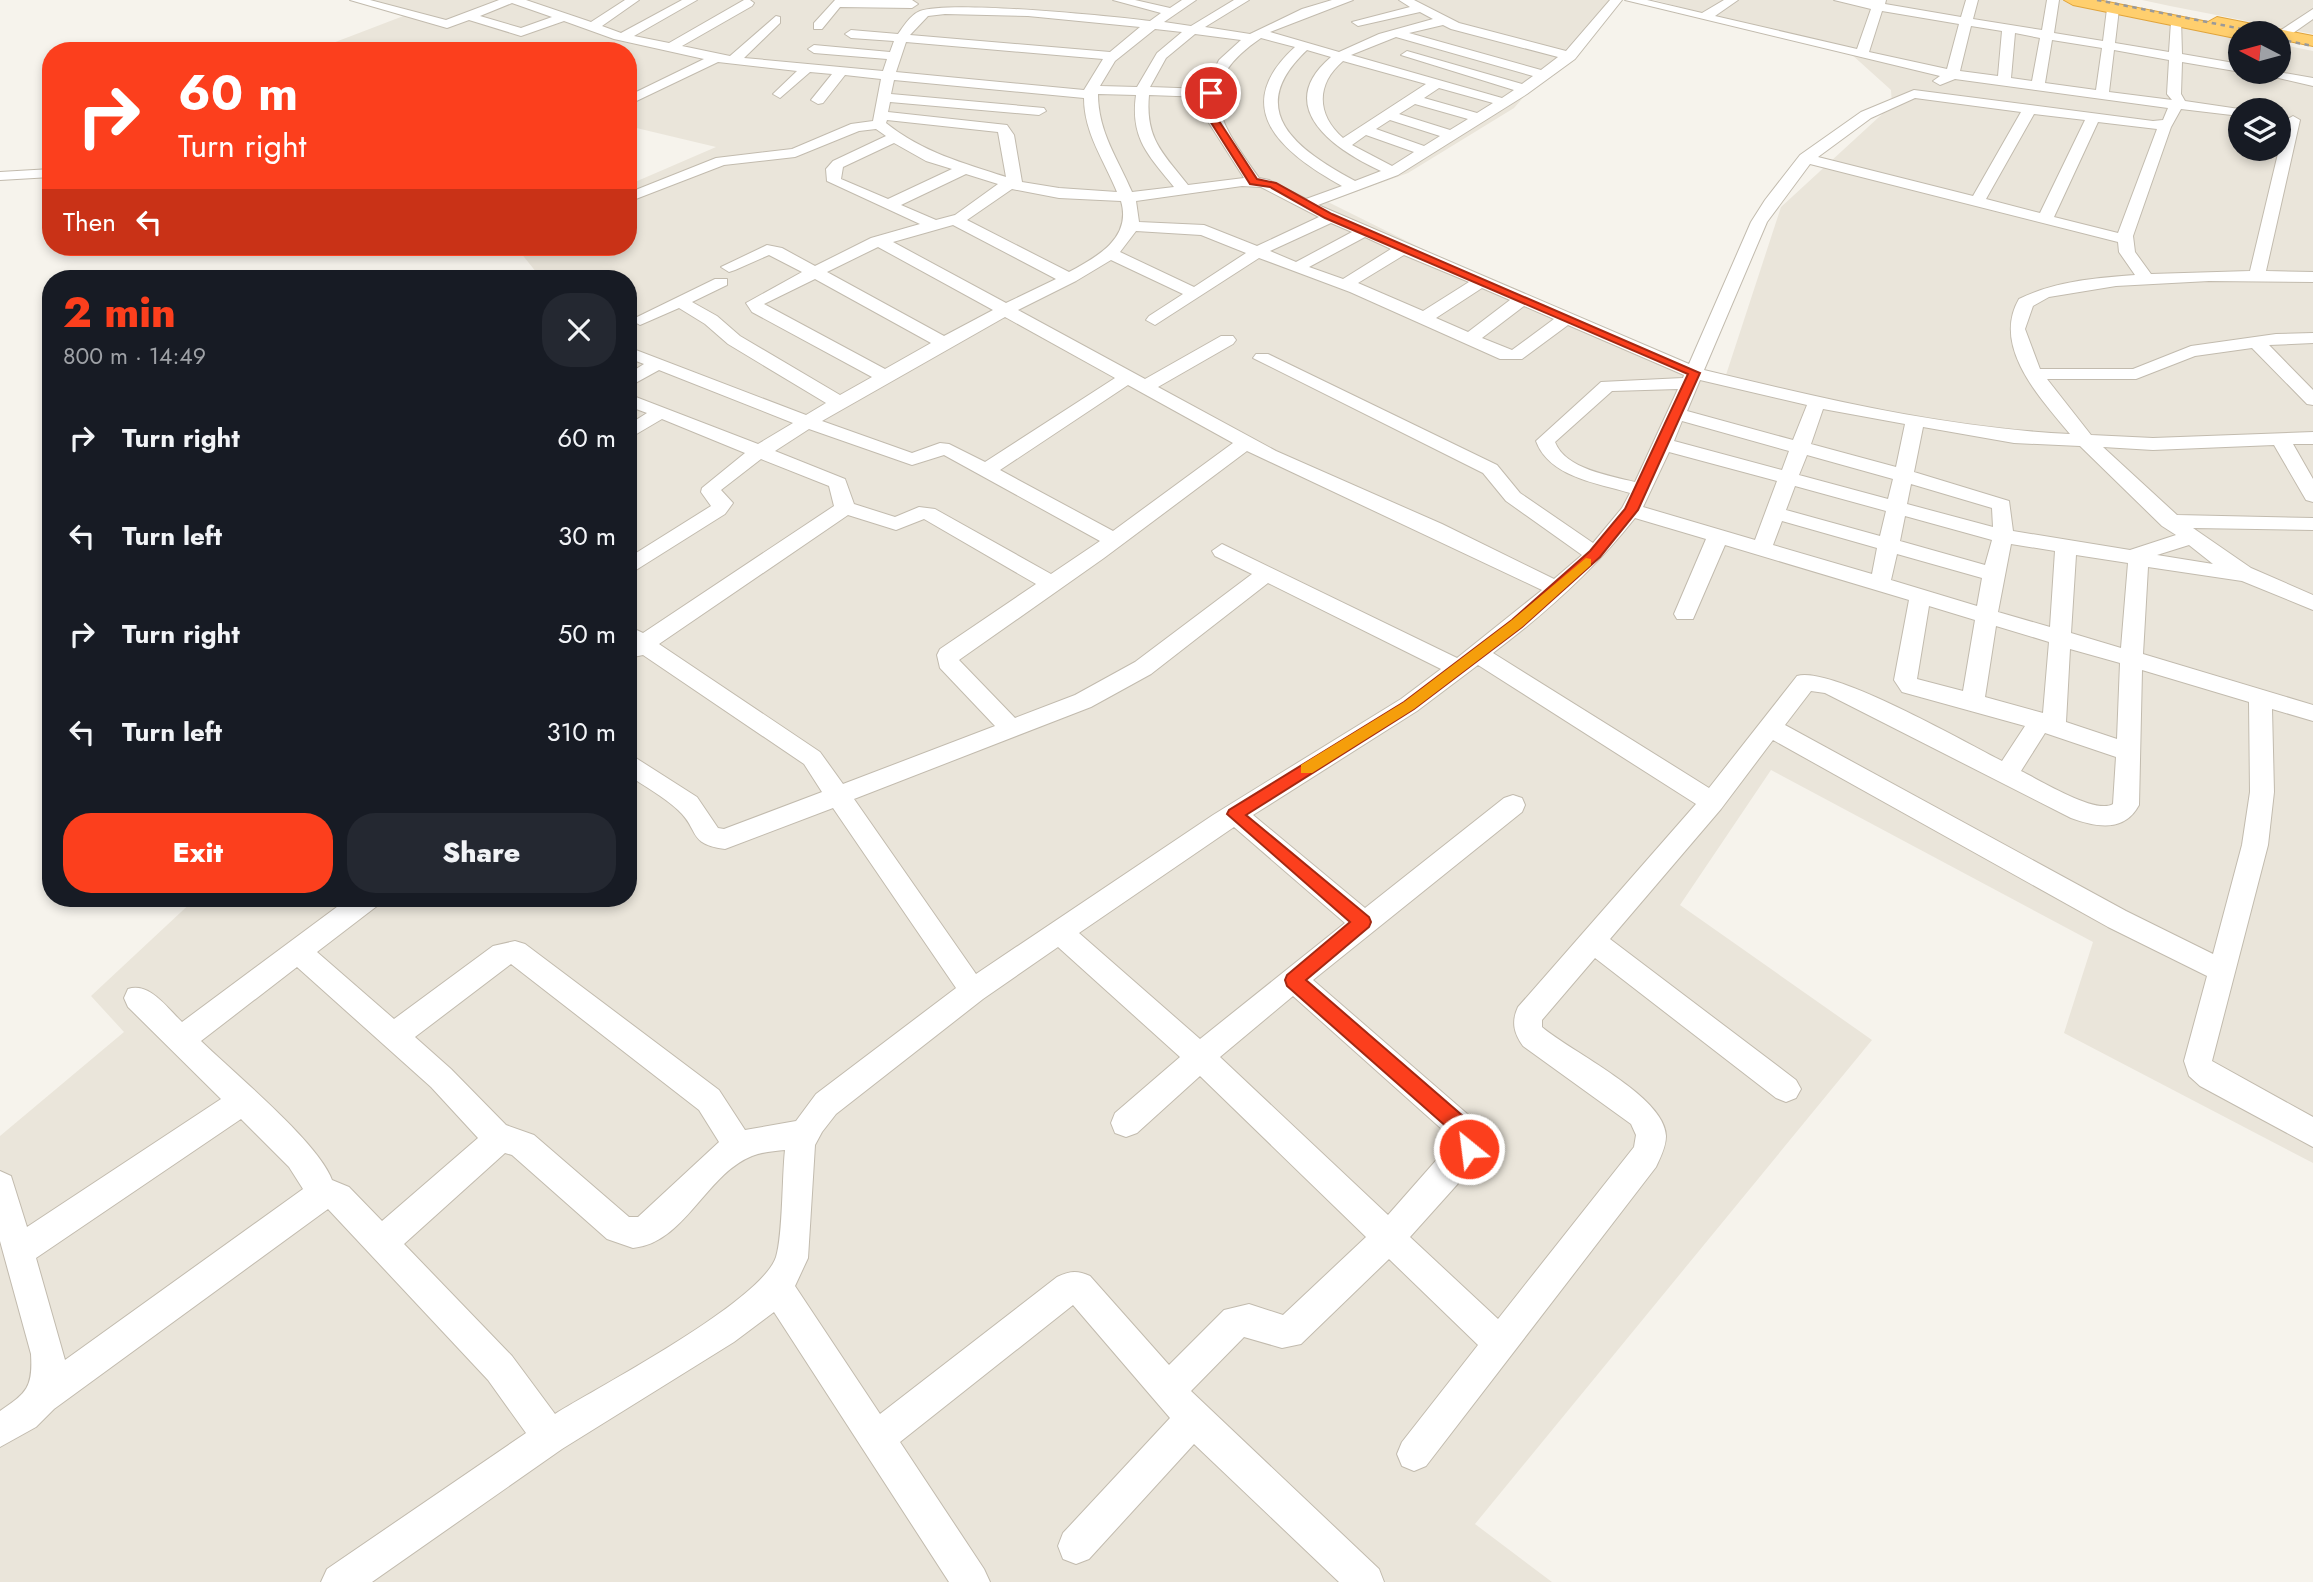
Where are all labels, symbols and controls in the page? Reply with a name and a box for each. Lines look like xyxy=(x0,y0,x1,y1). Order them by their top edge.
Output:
north arrow xyxy=(2228,21,2291,84)
map controls xyxy=(2228,21,2291,161)
text: 60 m xyxy=(178,58,298,128)
pin xyxy=(1181,63,1241,123)
icon: right xyxy=(63,70,154,161)
icon: arrive xyxy=(1192,74,1230,112)
button: layers xyxy=(2228,98,2291,161)
text: Turn right xyxy=(178,123,307,169)
text: Then xyxy=(63,203,116,241)
icon: left xyxy=(130,203,168,241)
text: 2 min xyxy=(63,282,176,343)
button: close xyxy=(542,293,616,367)
text: 800 m · 14:49 xyxy=(63,339,206,373)
icon: right xyxy=(63,419,101,457)
text: Turn right xyxy=(122,419,240,457)
text: 60 m xyxy=(557,419,616,457)
icon: left xyxy=(63,517,101,555)
text: Turn left xyxy=(122,517,222,555)
text: 30 m xyxy=(558,517,616,555)
icon: right xyxy=(63,615,101,653)
text: Turn right xyxy=(122,615,240,653)
text: 50 m xyxy=(558,615,616,653)
icon: left xyxy=(63,713,101,751)
text: Turn left xyxy=(122,713,222,751)
text: 310 m xyxy=(546,713,616,751)
button: Exit xyxy=(63,813,333,893)
button: Share xyxy=(347,813,616,893)
position arrow xyxy=(1432,1112,1506,1186)

